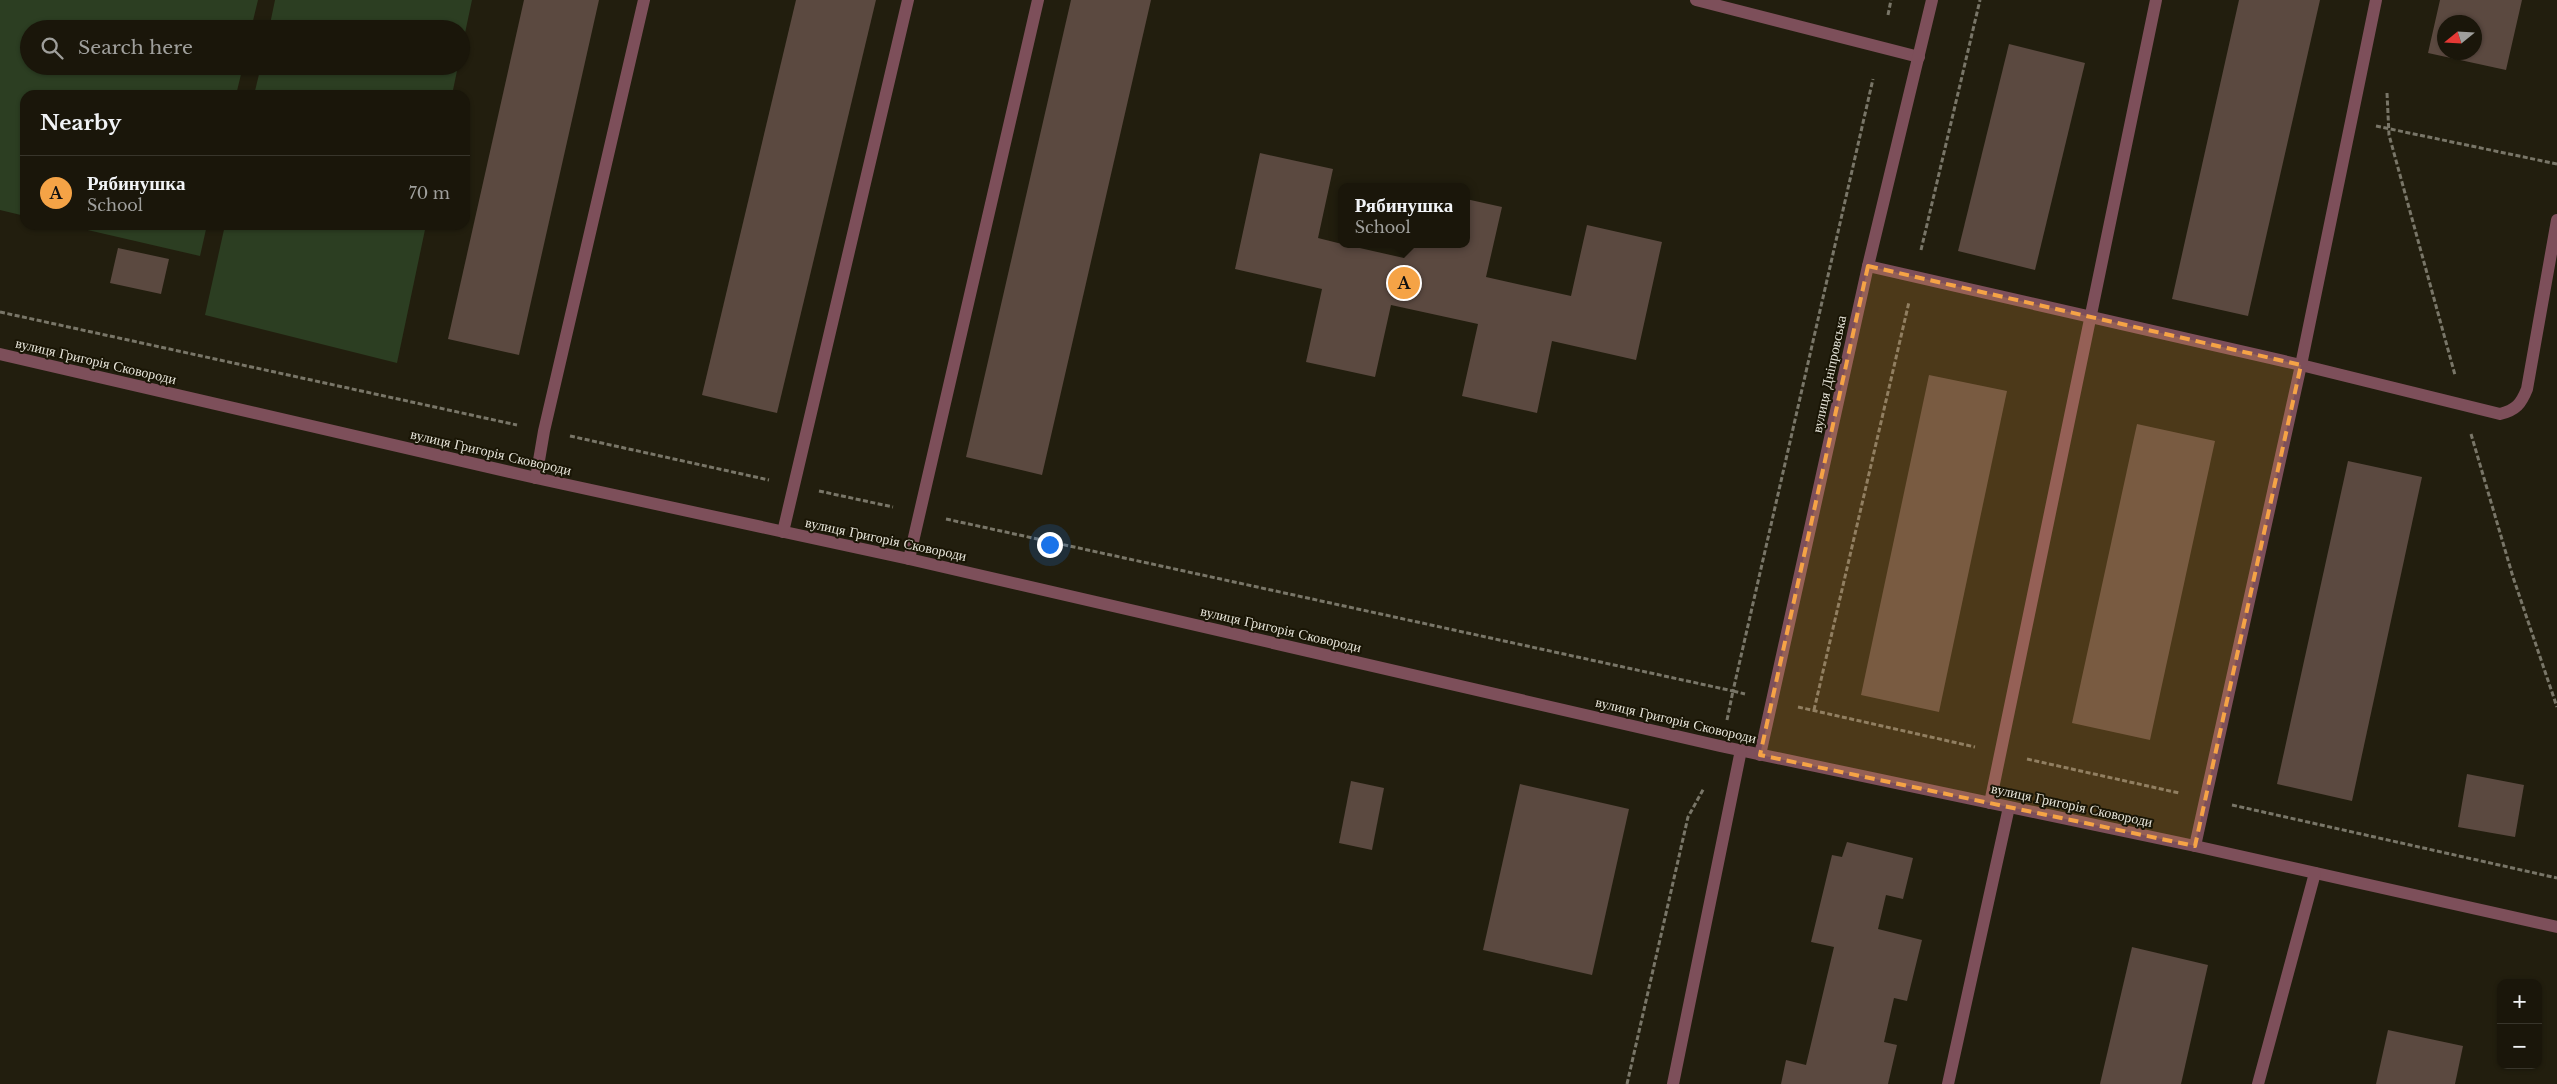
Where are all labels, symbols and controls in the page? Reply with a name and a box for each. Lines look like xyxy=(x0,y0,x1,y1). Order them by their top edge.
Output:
north arrow xyxy=(2437,15,2482,60)
search box xyxy=(20,20,470,75)
icon: search xyxy=(38,34,66,62)
text: Search here xyxy=(78,36,193,59)
text: Nearby xyxy=(40,110,121,136)
text: Рябинушка xyxy=(87,172,186,195)
text: A xyxy=(50,183,62,203)
text: 70 m xyxy=(409,183,450,203)
popup xyxy=(1338,183,1470,248)
text: Рябинушка xyxy=(1355,194,1453,217)
text: School xyxy=(87,195,143,215)
text: School xyxy=(1355,217,1411,237)
pin: A xyxy=(1388,264,1420,302)
street label: вулиця Дніпровська xyxy=(1808,313,1850,434)
street label: вулиця Григорія Сковороди xyxy=(14,334,179,388)
street label: вулиця Григорія Сковороди xyxy=(409,425,574,479)
street label: вулиця Григорія Сковороди xyxy=(804,513,969,565)
your location xyxy=(1037,532,1063,558)
street label: вулиця Григорія Сковороди xyxy=(1199,602,1364,656)
street label: вулиця Григорія Сковороди xyxy=(1594,693,1759,747)
street label: вулиця Григорія Сковороди xyxy=(1990,779,2155,831)
map controls xyxy=(2497,979,2542,1069)
button: + xyxy=(2497,979,2542,1024)
button: − xyxy=(2497,1024,2542,1069)

